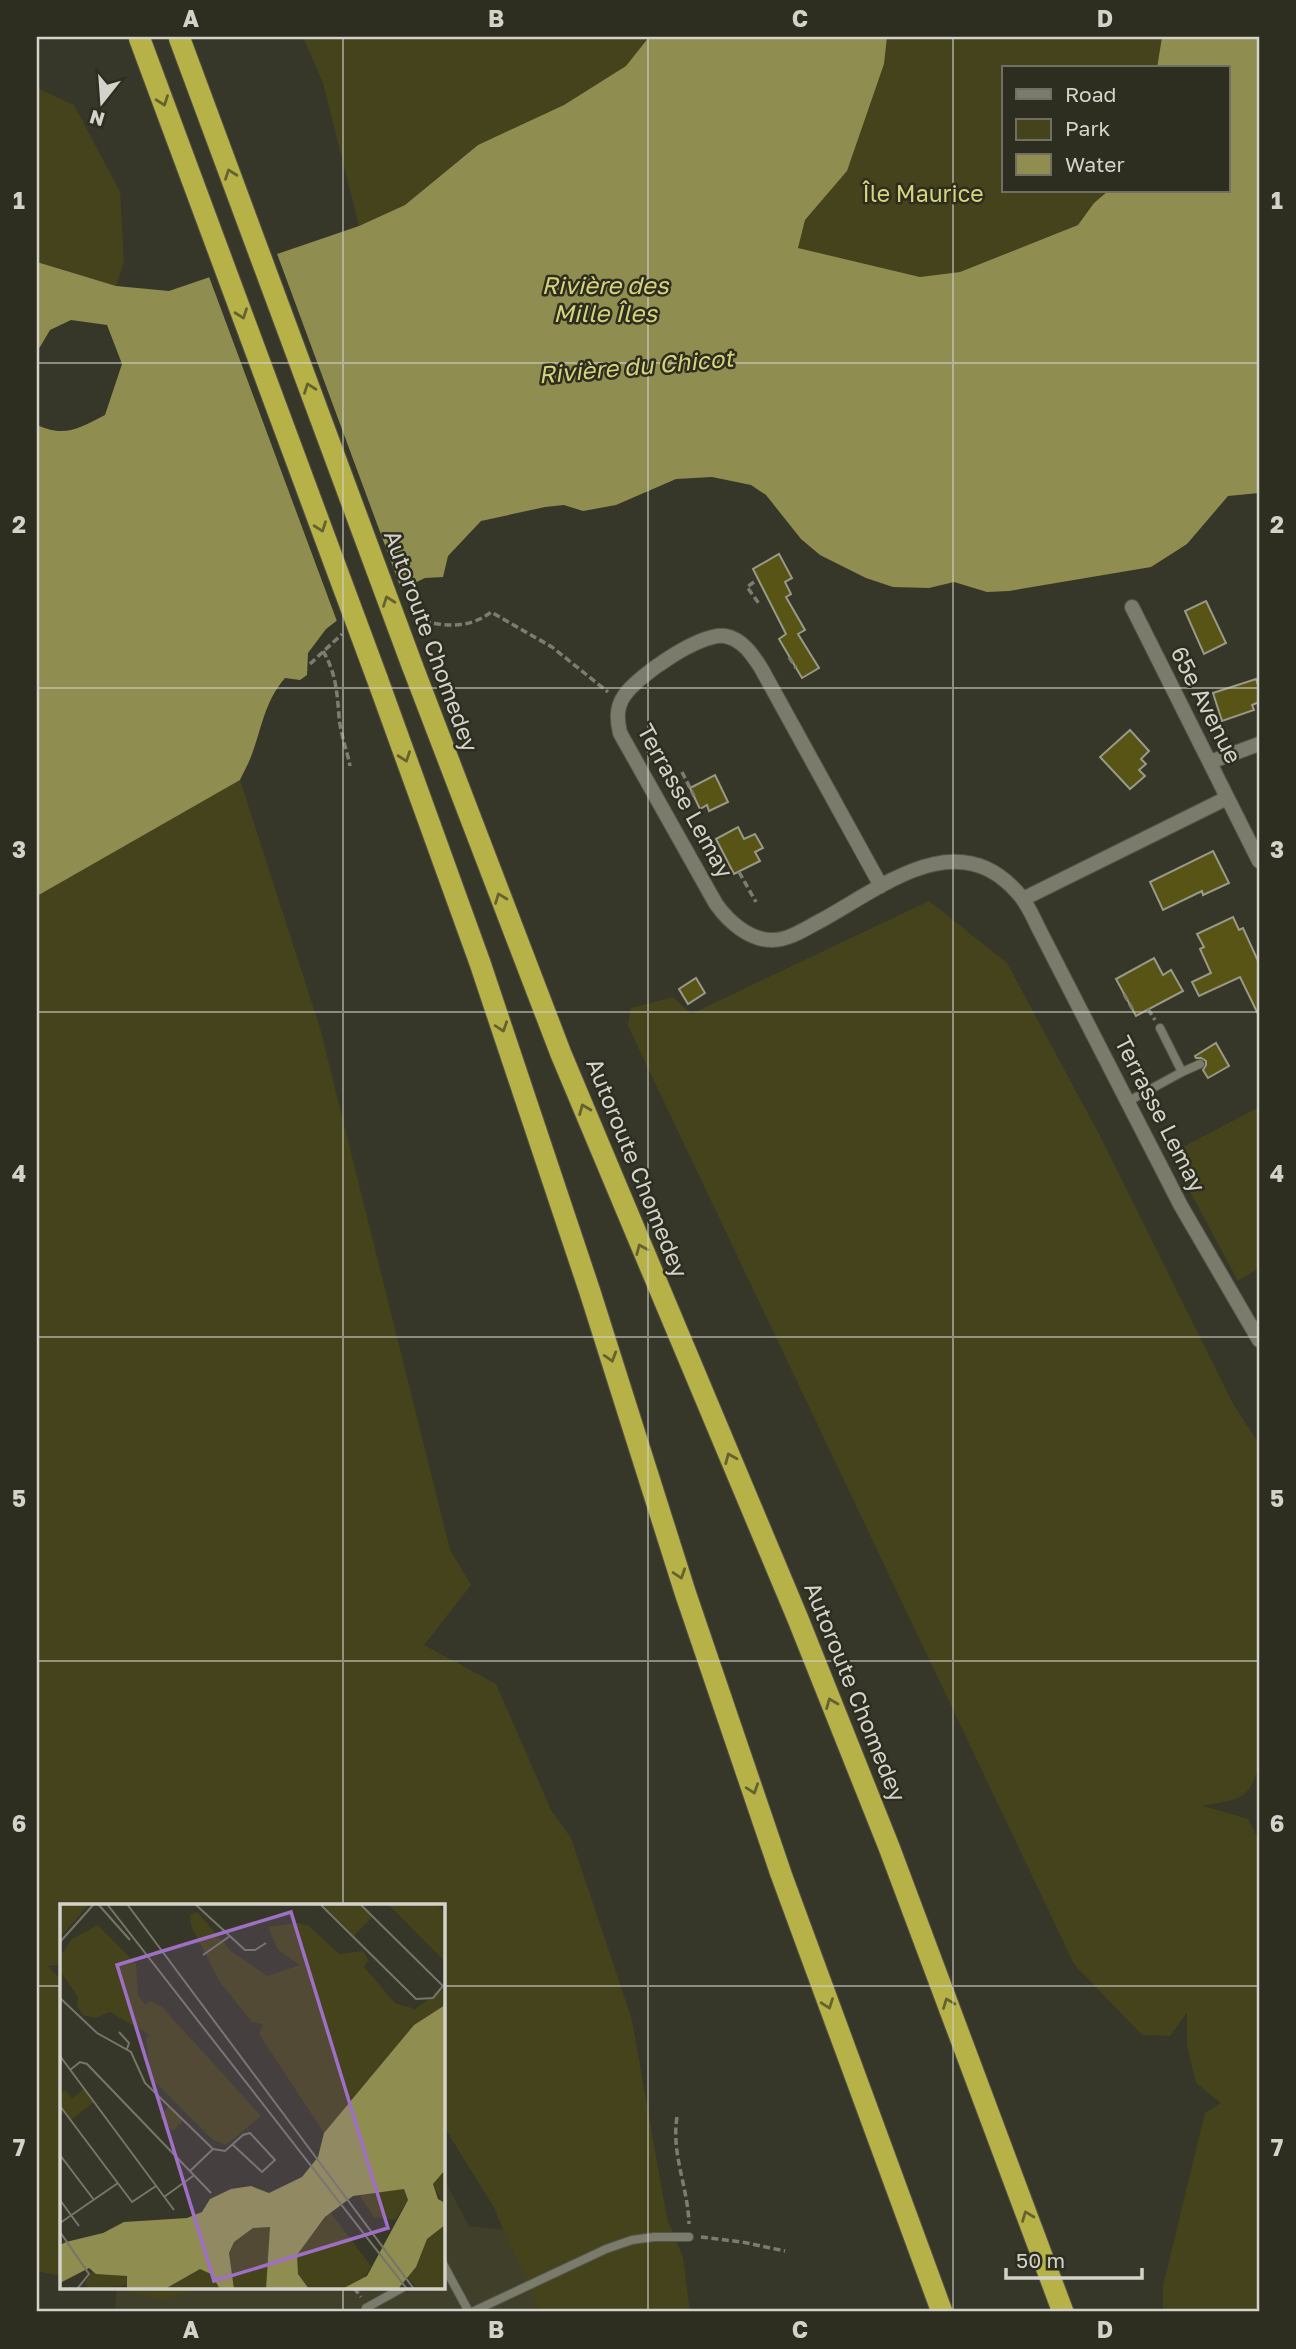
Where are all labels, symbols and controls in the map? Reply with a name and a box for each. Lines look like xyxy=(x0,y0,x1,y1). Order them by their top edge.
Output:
text: A xyxy=(183,4,200,32)
text: B xyxy=(488,4,504,32)
text: C xyxy=(792,4,808,32)
text: D xyxy=(1097,4,1113,32)
north arrow xyxy=(66,66,136,136)
legend xyxy=(1002,66,1230,192)
text: Road xyxy=(1065,81,1116,107)
one-way arrow xyxy=(155,94,169,106)
text: N xyxy=(87,106,107,132)
text: Park xyxy=(1065,115,1111,141)
text: Water xyxy=(1065,151,1125,177)
one-way arrow xyxy=(224,169,238,181)
park label: Île Maurice xyxy=(861,179,984,207)
text: 1 xyxy=(13,186,25,214)
text: 1 xyxy=(1271,186,1283,214)
water label: Rivière des Mille Îles xyxy=(542,270,670,327)
one-way arrow xyxy=(234,308,248,320)
water label: Rivière du Chicot xyxy=(537,342,737,388)
one-way arrow xyxy=(303,382,317,394)
text: 2 xyxy=(12,510,26,538)
text: 2 xyxy=(1270,510,1284,538)
one-way arrow xyxy=(313,521,327,533)
street label: Autoroute Chomedey xyxy=(379,526,485,755)
one-way arrow xyxy=(382,595,396,608)
street label: 65e Avenue xyxy=(1165,641,1248,768)
street label: Terrasse Lemay xyxy=(632,719,740,882)
one-way arrow xyxy=(397,751,411,763)
text: 3 xyxy=(12,835,26,863)
text: 3 xyxy=(1270,835,1284,863)
one-way arrow xyxy=(494,892,508,904)
one-way arrow xyxy=(494,1021,508,1033)
street label: Terrasse Lemay xyxy=(1109,1031,1212,1196)
street label: Autoroute Chomedey xyxy=(581,1054,695,1281)
one-way arrow xyxy=(578,1104,592,1116)
text: 4 xyxy=(12,1159,26,1187)
text: 4 xyxy=(1270,1159,1284,1187)
one-way arrow xyxy=(636,1243,650,1255)
one-way arrow xyxy=(602,1351,617,1363)
one-way arrow xyxy=(724,1453,738,1465)
text: 5 xyxy=(12,1484,26,1512)
text: 5 xyxy=(1270,1484,1284,1512)
one-way arrow xyxy=(671,1567,686,1579)
street label: Autoroute Chomedey xyxy=(799,1578,913,1805)
one-way arrow xyxy=(826,1697,840,1709)
one-way arrow xyxy=(745,1783,759,1795)
text: 6 xyxy=(12,1809,26,1837)
text: 6 xyxy=(1270,1809,1284,1837)
inset map xyxy=(60,1904,444,2290)
one-way arrow xyxy=(820,1997,834,2009)
one-way arrow xyxy=(942,1998,956,2010)
text: 7 xyxy=(13,2133,25,2161)
text: 7 xyxy=(1271,2133,1283,2161)
one-way arrow xyxy=(1022,2211,1036,2223)
scale bar xyxy=(1006,2237,1142,2281)
text: 50 m xyxy=(1016,2247,1065,2273)
text: A xyxy=(183,2315,200,2343)
text: B xyxy=(488,2315,504,2343)
text: C xyxy=(792,2315,808,2343)
text: D xyxy=(1097,2315,1113,2343)

